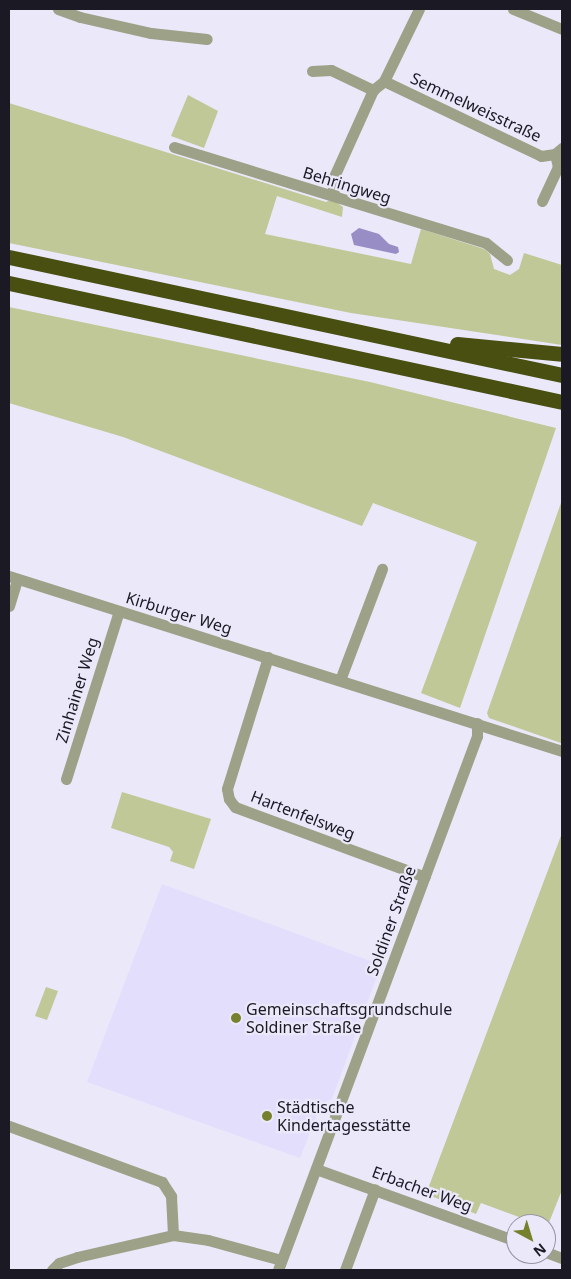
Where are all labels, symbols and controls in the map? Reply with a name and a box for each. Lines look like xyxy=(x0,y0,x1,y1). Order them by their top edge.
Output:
street label: Semmelweisstraße xyxy=(408,68,544,146)
street label: Behringweg xyxy=(301,162,393,208)
street label: Kirburger Weg xyxy=(124,588,234,638)
street label: Zinhainer Weg xyxy=(52,635,102,745)
street label: Hartenfelsweg xyxy=(248,786,358,844)
street label: Soldiner Straße xyxy=(362,864,420,978)
place label: Gemeinschaftsgrundschule Soldiner Straße xyxy=(246,999,452,1037)
marker: Gemeinschaftsgrundschule Soldiner Straße xyxy=(230,1012,242,1024)
place label: Städtische Kindertagesstätte xyxy=(277,1097,411,1135)
marker: Städtische Kindertagesstätte xyxy=(261,1110,273,1122)
street label: Erbacher Weg xyxy=(369,1162,475,1216)
north arrow xyxy=(506,1214,556,1264)
text: N xyxy=(530,1239,551,1261)

